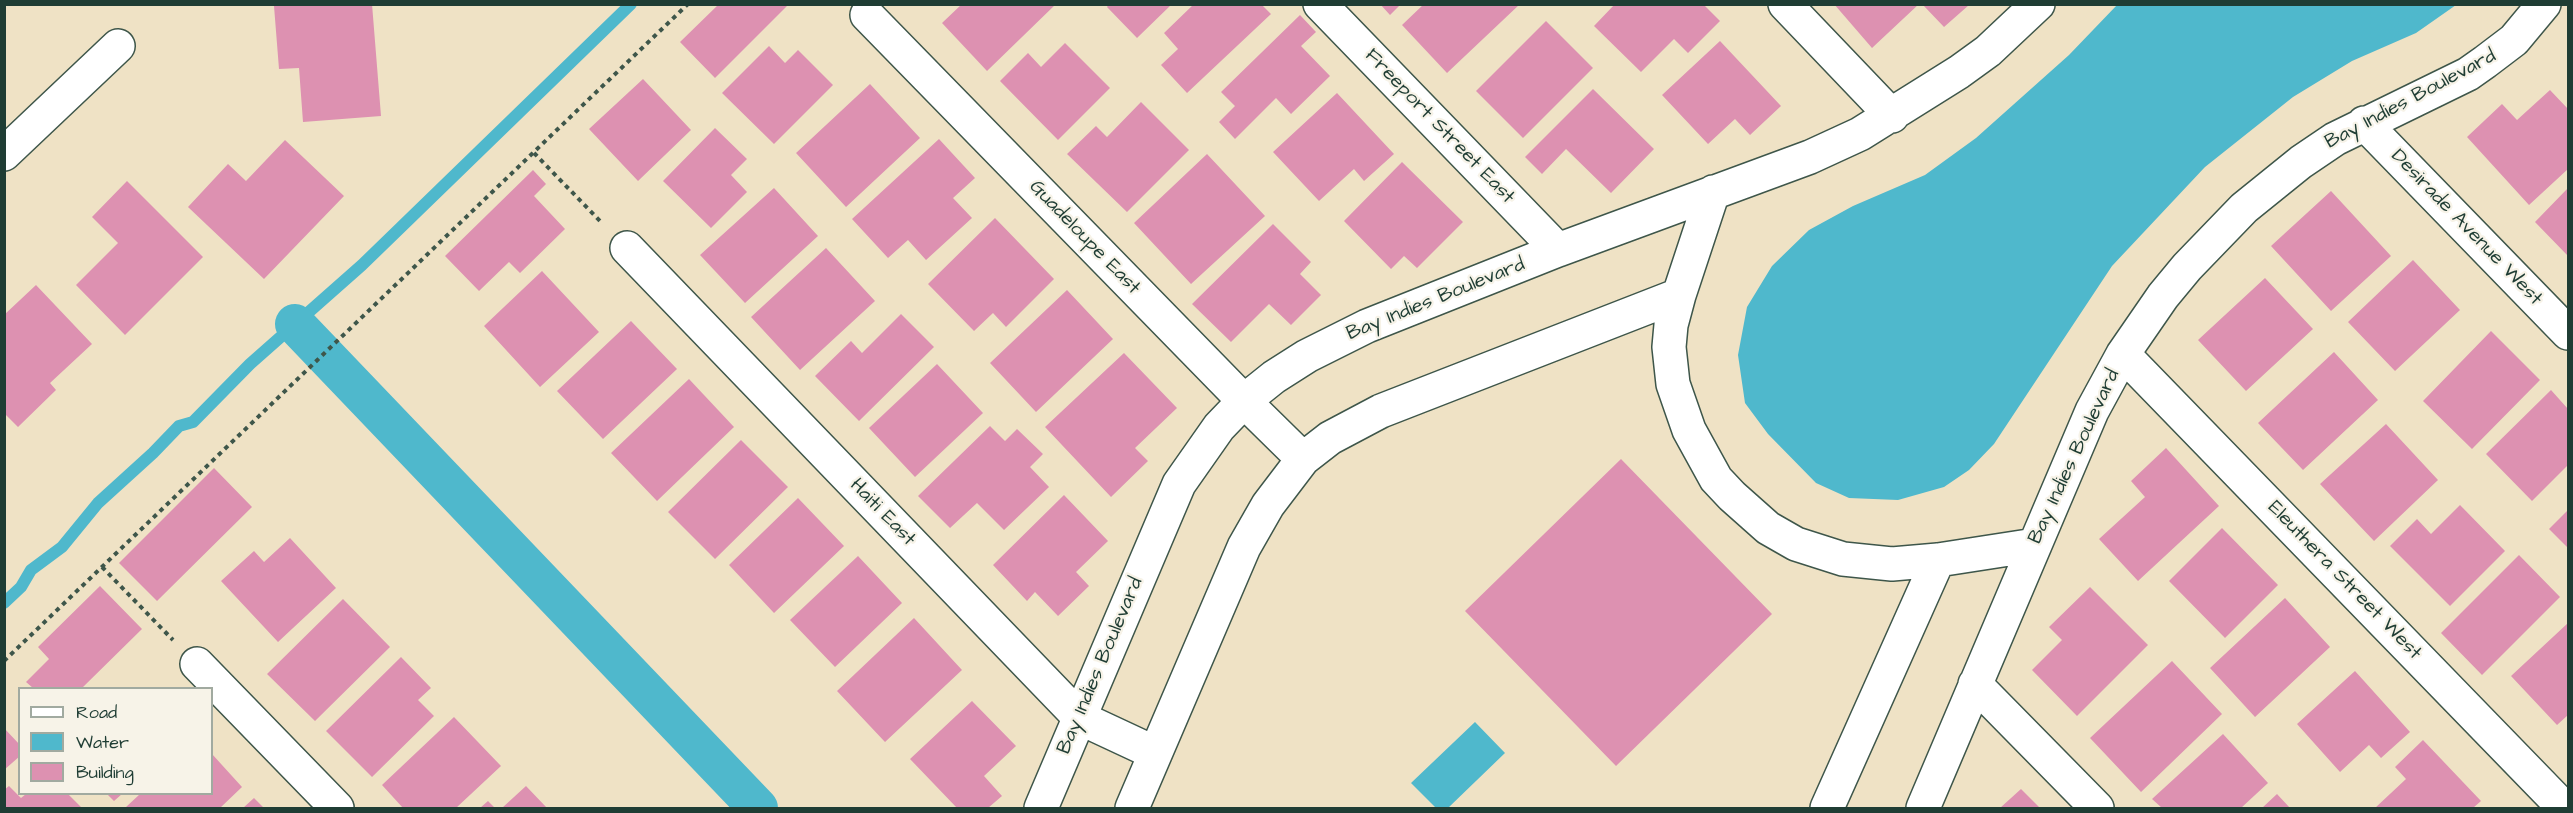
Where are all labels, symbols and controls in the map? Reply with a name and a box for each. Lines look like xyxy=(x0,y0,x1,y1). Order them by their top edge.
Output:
street label: Freeport Street East xyxy=(1359,45,1519,209)
street label: Bay Indies Boulevard xyxy=(2321,45,2501,155)
street label: Desirade Avenue West xyxy=(2385,145,2547,311)
street label: Guadeloupe East xyxy=(1023,176,1145,300)
street label: Bay Indies Boulevard xyxy=(1343,253,1529,347)
street label: Bay Indies Boulevard xyxy=(2024,366,2126,548)
street label: Haiti East xyxy=(844,474,920,552)
street label: Eleuthera Street West xyxy=(2262,497,2426,665)
street label: Bay Indies Boulevard xyxy=(1053,574,1149,758)
legend xyxy=(18,687,213,795)
text: Road xyxy=(76,700,117,725)
text: Water xyxy=(76,730,129,755)
text: Building xyxy=(76,760,134,785)

